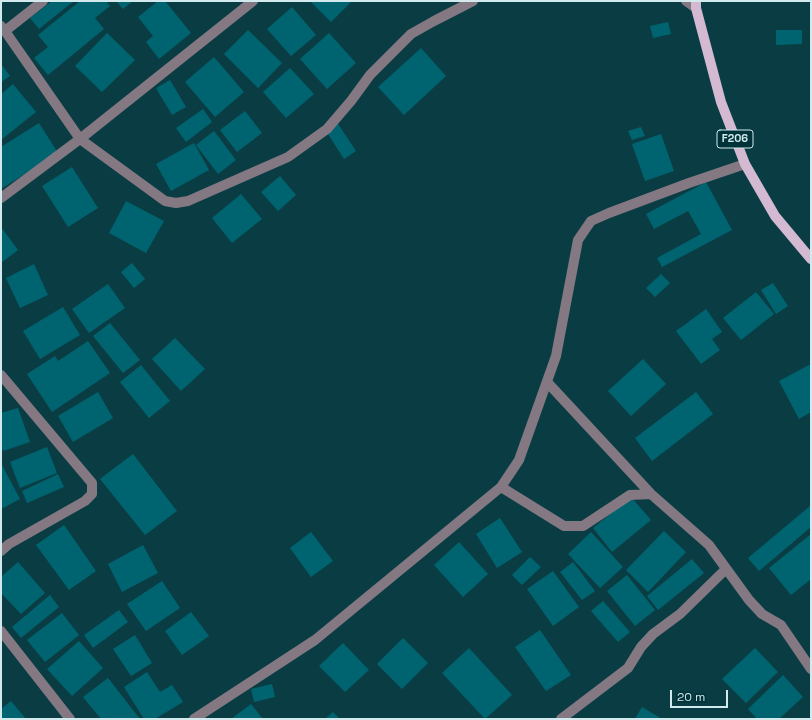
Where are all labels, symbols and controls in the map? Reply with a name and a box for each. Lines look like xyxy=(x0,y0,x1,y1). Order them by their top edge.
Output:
road number: F206 xyxy=(717,130,753,148)
scale bar xyxy=(672,682,730,708)
text: 20 m xyxy=(677,689,705,705)

